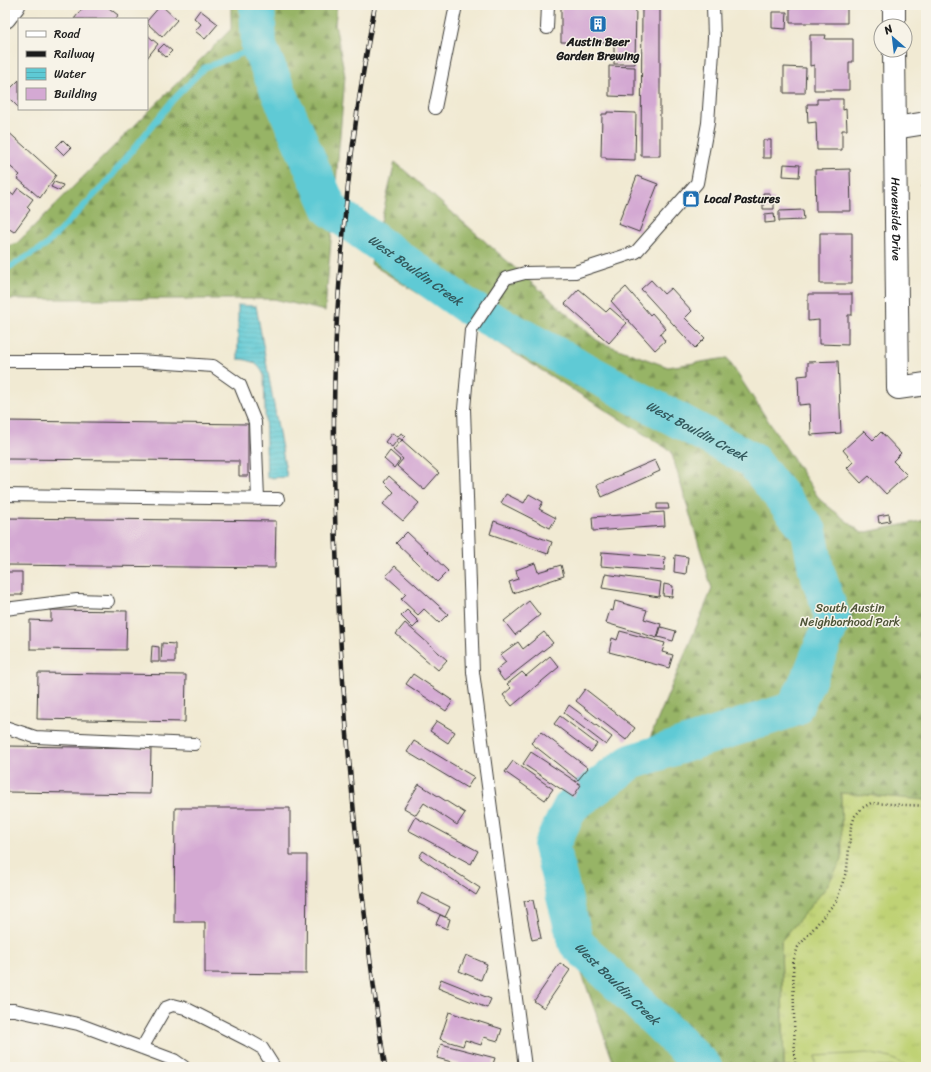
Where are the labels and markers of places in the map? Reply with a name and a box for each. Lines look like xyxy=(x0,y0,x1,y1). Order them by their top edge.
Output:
building icon: Austin Beer Garden Brewing xyxy=(588,14,608,34)
place label: Austin Beer Garden Brewing xyxy=(555,31,640,67)
place label: Local Pastures xyxy=(704,188,781,210)
shop icon: Local Pastures xyxy=(681,189,701,209)

